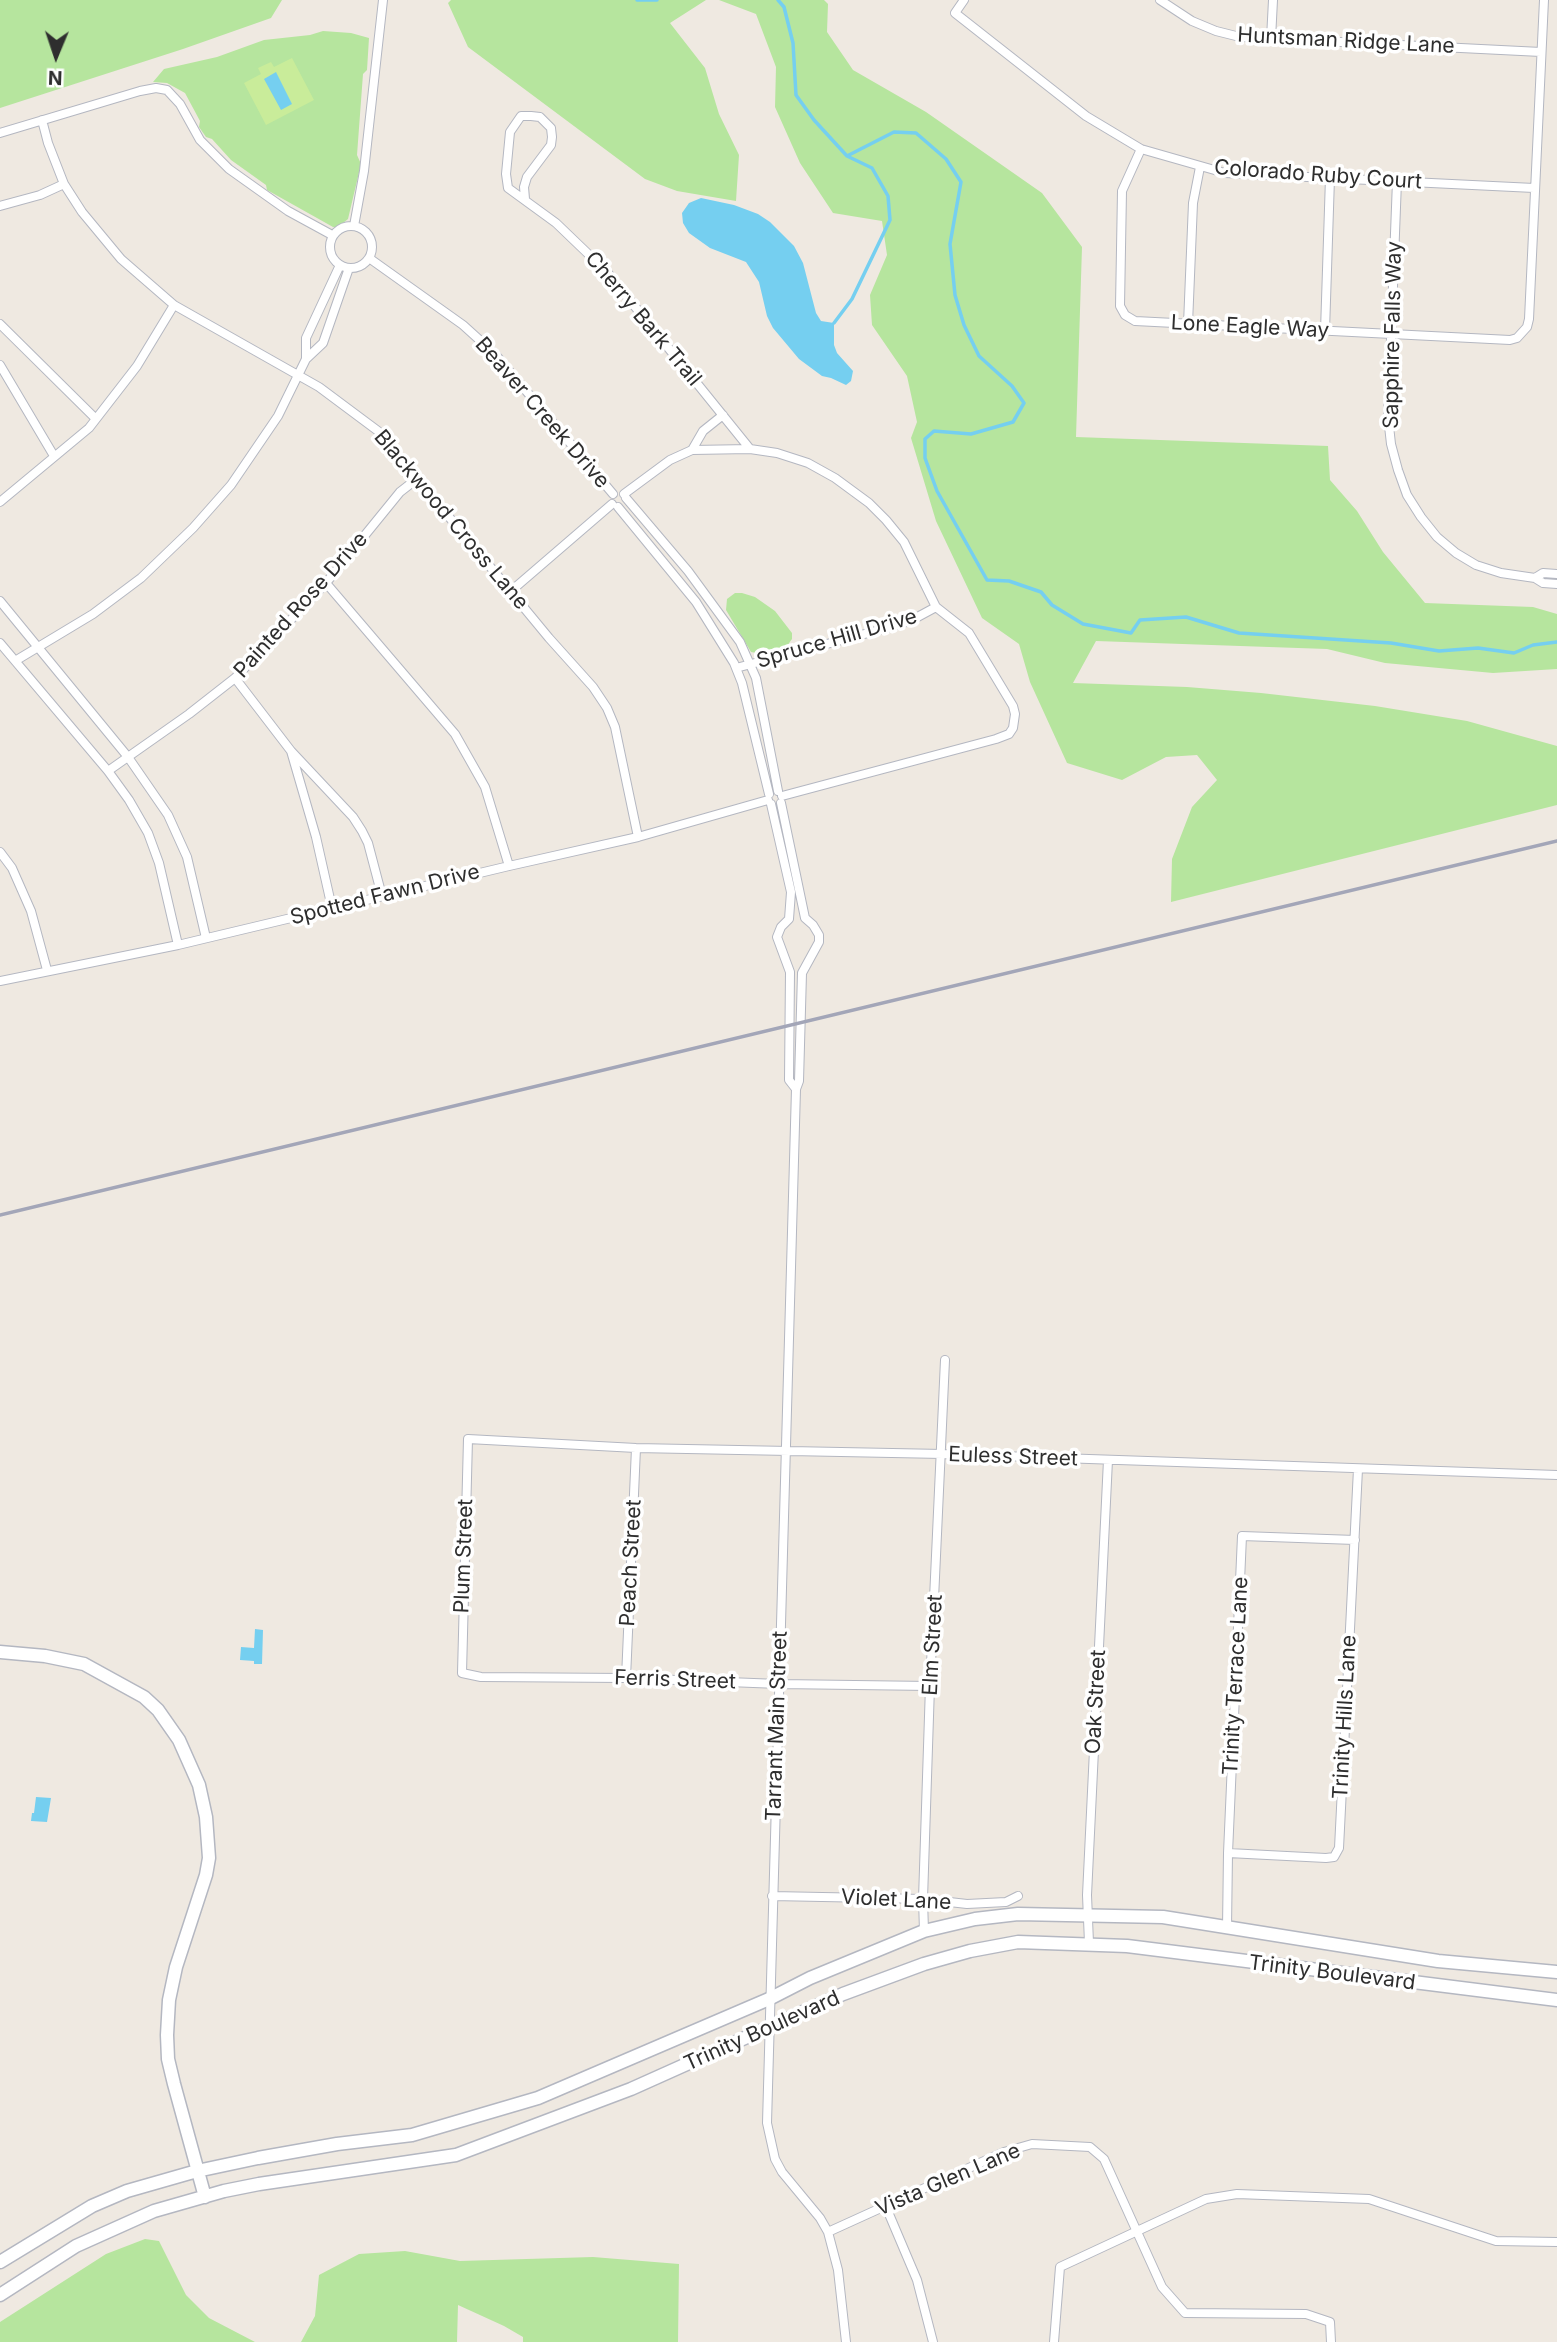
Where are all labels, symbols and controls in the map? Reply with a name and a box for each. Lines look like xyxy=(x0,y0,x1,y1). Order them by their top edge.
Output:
north arrow xyxy=(21,21,91,91)
street label: Huntsman Ridge Lane xyxy=(1237,23,1455,59)
text: N xyxy=(48,66,63,89)
street label: Colorado Ruby Court xyxy=(1213,155,1423,195)
street label: Sapphire Falls Way xyxy=(1379,241,1407,429)
street label: Cherry Bark Trail xyxy=(579,247,707,391)
street label: Lone Eagle Way xyxy=(1170,310,1330,344)
street label: Beaver Creek Drive xyxy=(469,332,615,494)
street label: Blackwood Cross Lane xyxy=(368,425,534,615)
street label: Painted Rose Drive xyxy=(229,527,373,683)
street label: Spruce Hill Drive xyxy=(754,604,920,674)
street label: Spotted Fawn Drive xyxy=(288,859,482,931)
street label: Euless Street xyxy=(948,1442,1078,1472)
street label: Plum Street xyxy=(449,1498,479,1614)
street label: Peach Street xyxy=(615,1499,647,1627)
street label: Trinity Terrace Lane xyxy=(1218,1576,1254,1776)
street label: Elm Street xyxy=(918,1594,948,1696)
street label: Tarrant Main Street xyxy=(761,1630,793,1822)
street label: Trinity Hills Lane xyxy=(1328,1634,1362,1800)
street label: Oak Street xyxy=(1081,1649,1111,1755)
street label: Ferris Street xyxy=(614,1665,736,1695)
street label: Violet Lane xyxy=(840,1885,952,1915)
street label: Trinity Boulevard xyxy=(1247,1950,1417,1996)
street label: Trinity Boulevard xyxy=(680,1985,844,2077)
street label: Vista Glen Lane xyxy=(872,2138,1024,2222)

